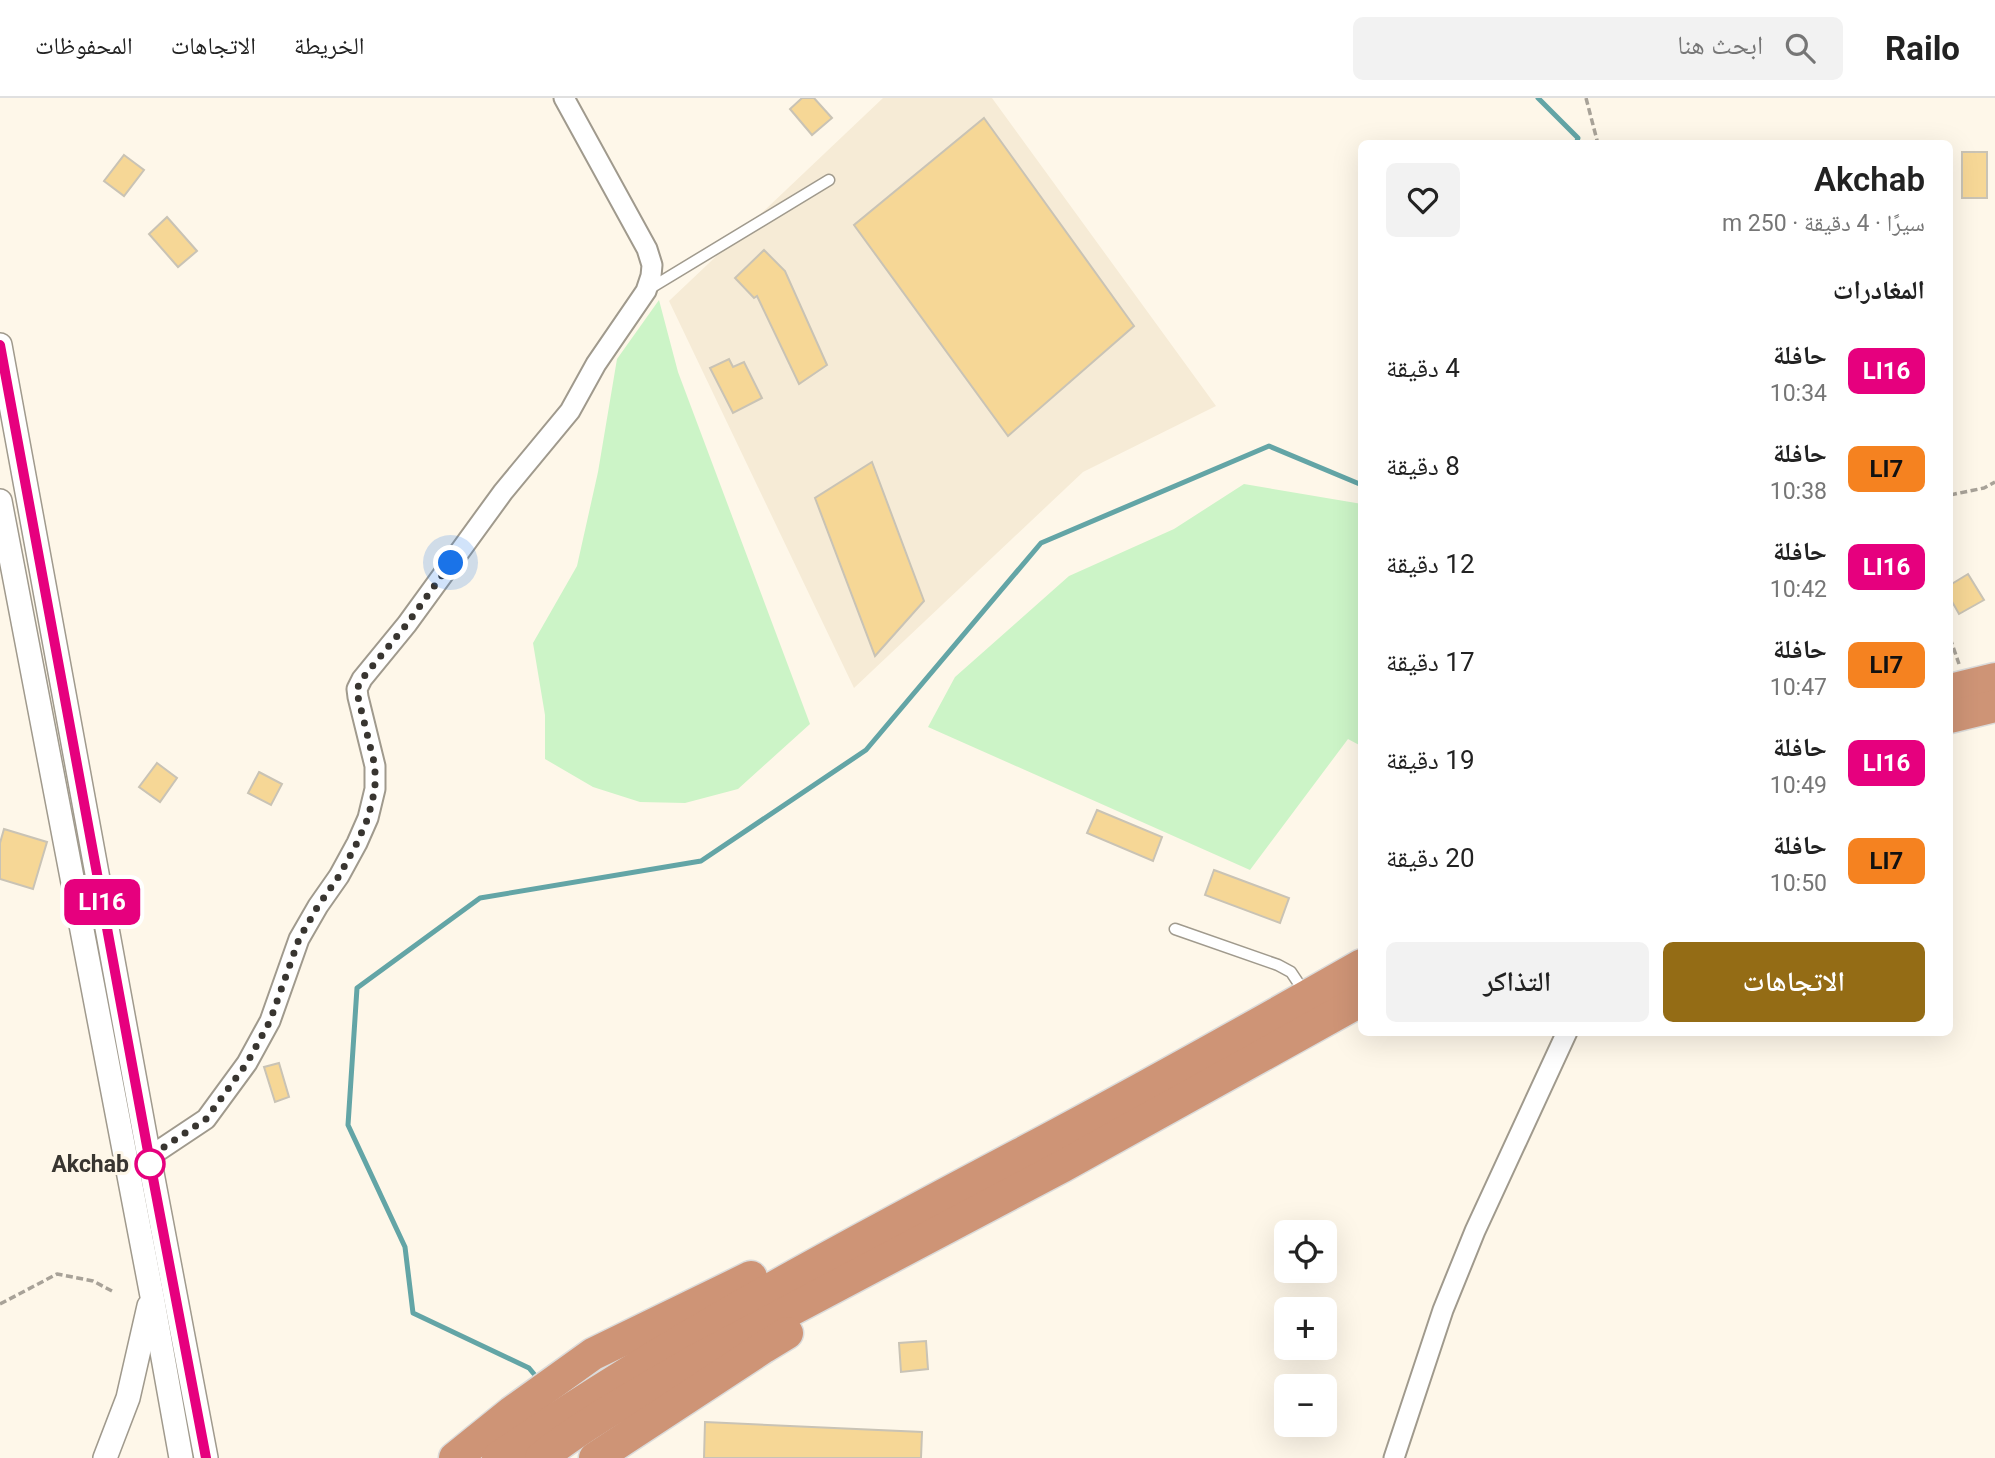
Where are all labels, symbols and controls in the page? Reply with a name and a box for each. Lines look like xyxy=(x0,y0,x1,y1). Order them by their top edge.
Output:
search box xyxy=(1353,17,1843,80)
icon: search xyxy=(1781,29,1819,67)
text: Railo xyxy=(1885,29,1960,68)
text: ابحث هنا xyxy=(1677,30,1763,60)
text: المحفوظات xyxy=(35,32,133,60)
text: الاتجاهات xyxy=(171,32,256,60)
text: الخريطة xyxy=(294,32,365,60)
text: Akchab xyxy=(1814,160,1925,199)
button: heart xyxy=(1386,163,1460,237)
text: سيرًا · 4 دقيقة · 250 m xyxy=(1722,210,1925,237)
text: المغادرات xyxy=(1833,275,1925,305)
text: حافلة xyxy=(1773,340,1827,370)
text: 4 دقيقة xyxy=(1386,353,1460,383)
text: LI16 xyxy=(1863,357,1910,385)
text: 10:34 xyxy=(1770,380,1827,407)
text: حافلة xyxy=(1773,438,1827,468)
text: 8 دقيقة xyxy=(1386,451,1460,481)
text: LI7 xyxy=(1870,455,1903,483)
text: 10:38 xyxy=(1770,478,1827,505)
text: حافلة xyxy=(1773,536,1827,566)
your location xyxy=(433,545,468,580)
text: 12 دقيقة xyxy=(1386,549,1475,579)
text: LI16 xyxy=(1863,553,1910,581)
text: 10:42 xyxy=(1770,576,1827,603)
text: حافلة xyxy=(1773,634,1827,664)
text: 17 دقيقة xyxy=(1386,647,1475,677)
text: LI7 xyxy=(1870,651,1903,679)
text: 10:47 xyxy=(1770,674,1827,701)
text: حافلة xyxy=(1773,732,1827,762)
text: 19 دقيقة xyxy=(1386,745,1475,775)
text: LI16 xyxy=(1863,749,1910,777)
text: 10:49 xyxy=(1770,772,1827,799)
text: حافلة xyxy=(1773,830,1827,860)
text: 20 دقيقة xyxy=(1386,843,1475,873)
text: LI7 xyxy=(1870,847,1903,875)
text: 10:50 xyxy=(1770,870,1827,897)
line badge: LI16 xyxy=(53,879,151,925)
text: LI16 xyxy=(78,888,126,916)
button: التذاكر xyxy=(1386,942,1649,1022)
button: الاتجاهات xyxy=(1663,942,1925,1022)
marker: Akchab xyxy=(135,1149,165,1179)
place label: Akchab xyxy=(51,1151,129,1178)
map controls xyxy=(1274,1220,1337,1437)
button: locate xyxy=(1274,1220,1337,1283)
button: + xyxy=(1274,1297,1337,1360)
button: − xyxy=(1274,1374,1337,1437)

